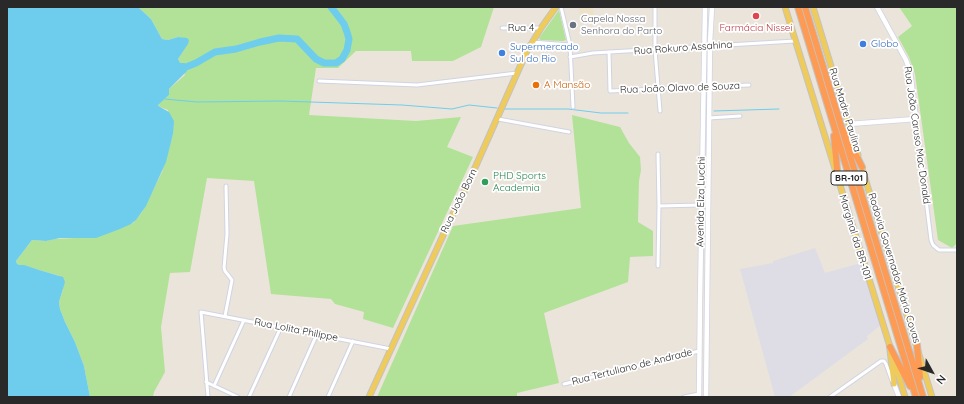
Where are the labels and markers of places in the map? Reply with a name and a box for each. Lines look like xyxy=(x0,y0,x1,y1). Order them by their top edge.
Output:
marker: Farmácia Nissei xyxy=(751,11,761,21)
place label: Capela Nossa Senhora do Parto xyxy=(581,13,662,36)
marker: Capela Nossa Senhora do Parto xyxy=(568,20,578,30)
place label: Farmácia Nissei xyxy=(719,22,793,34)
place label: Globo xyxy=(871,38,898,50)
marker: Globo xyxy=(858,39,868,49)
place label: Supermercado Sul do Rio xyxy=(510,41,579,64)
marker: Supermercado Sul do Rio xyxy=(497,48,507,58)
place label: A Mansão xyxy=(544,79,590,91)
marker: A Mansão xyxy=(531,80,541,90)
place label: PHD Sports Academia xyxy=(493,170,546,194)
marker: PHD Sports Academia xyxy=(480,177,490,187)

